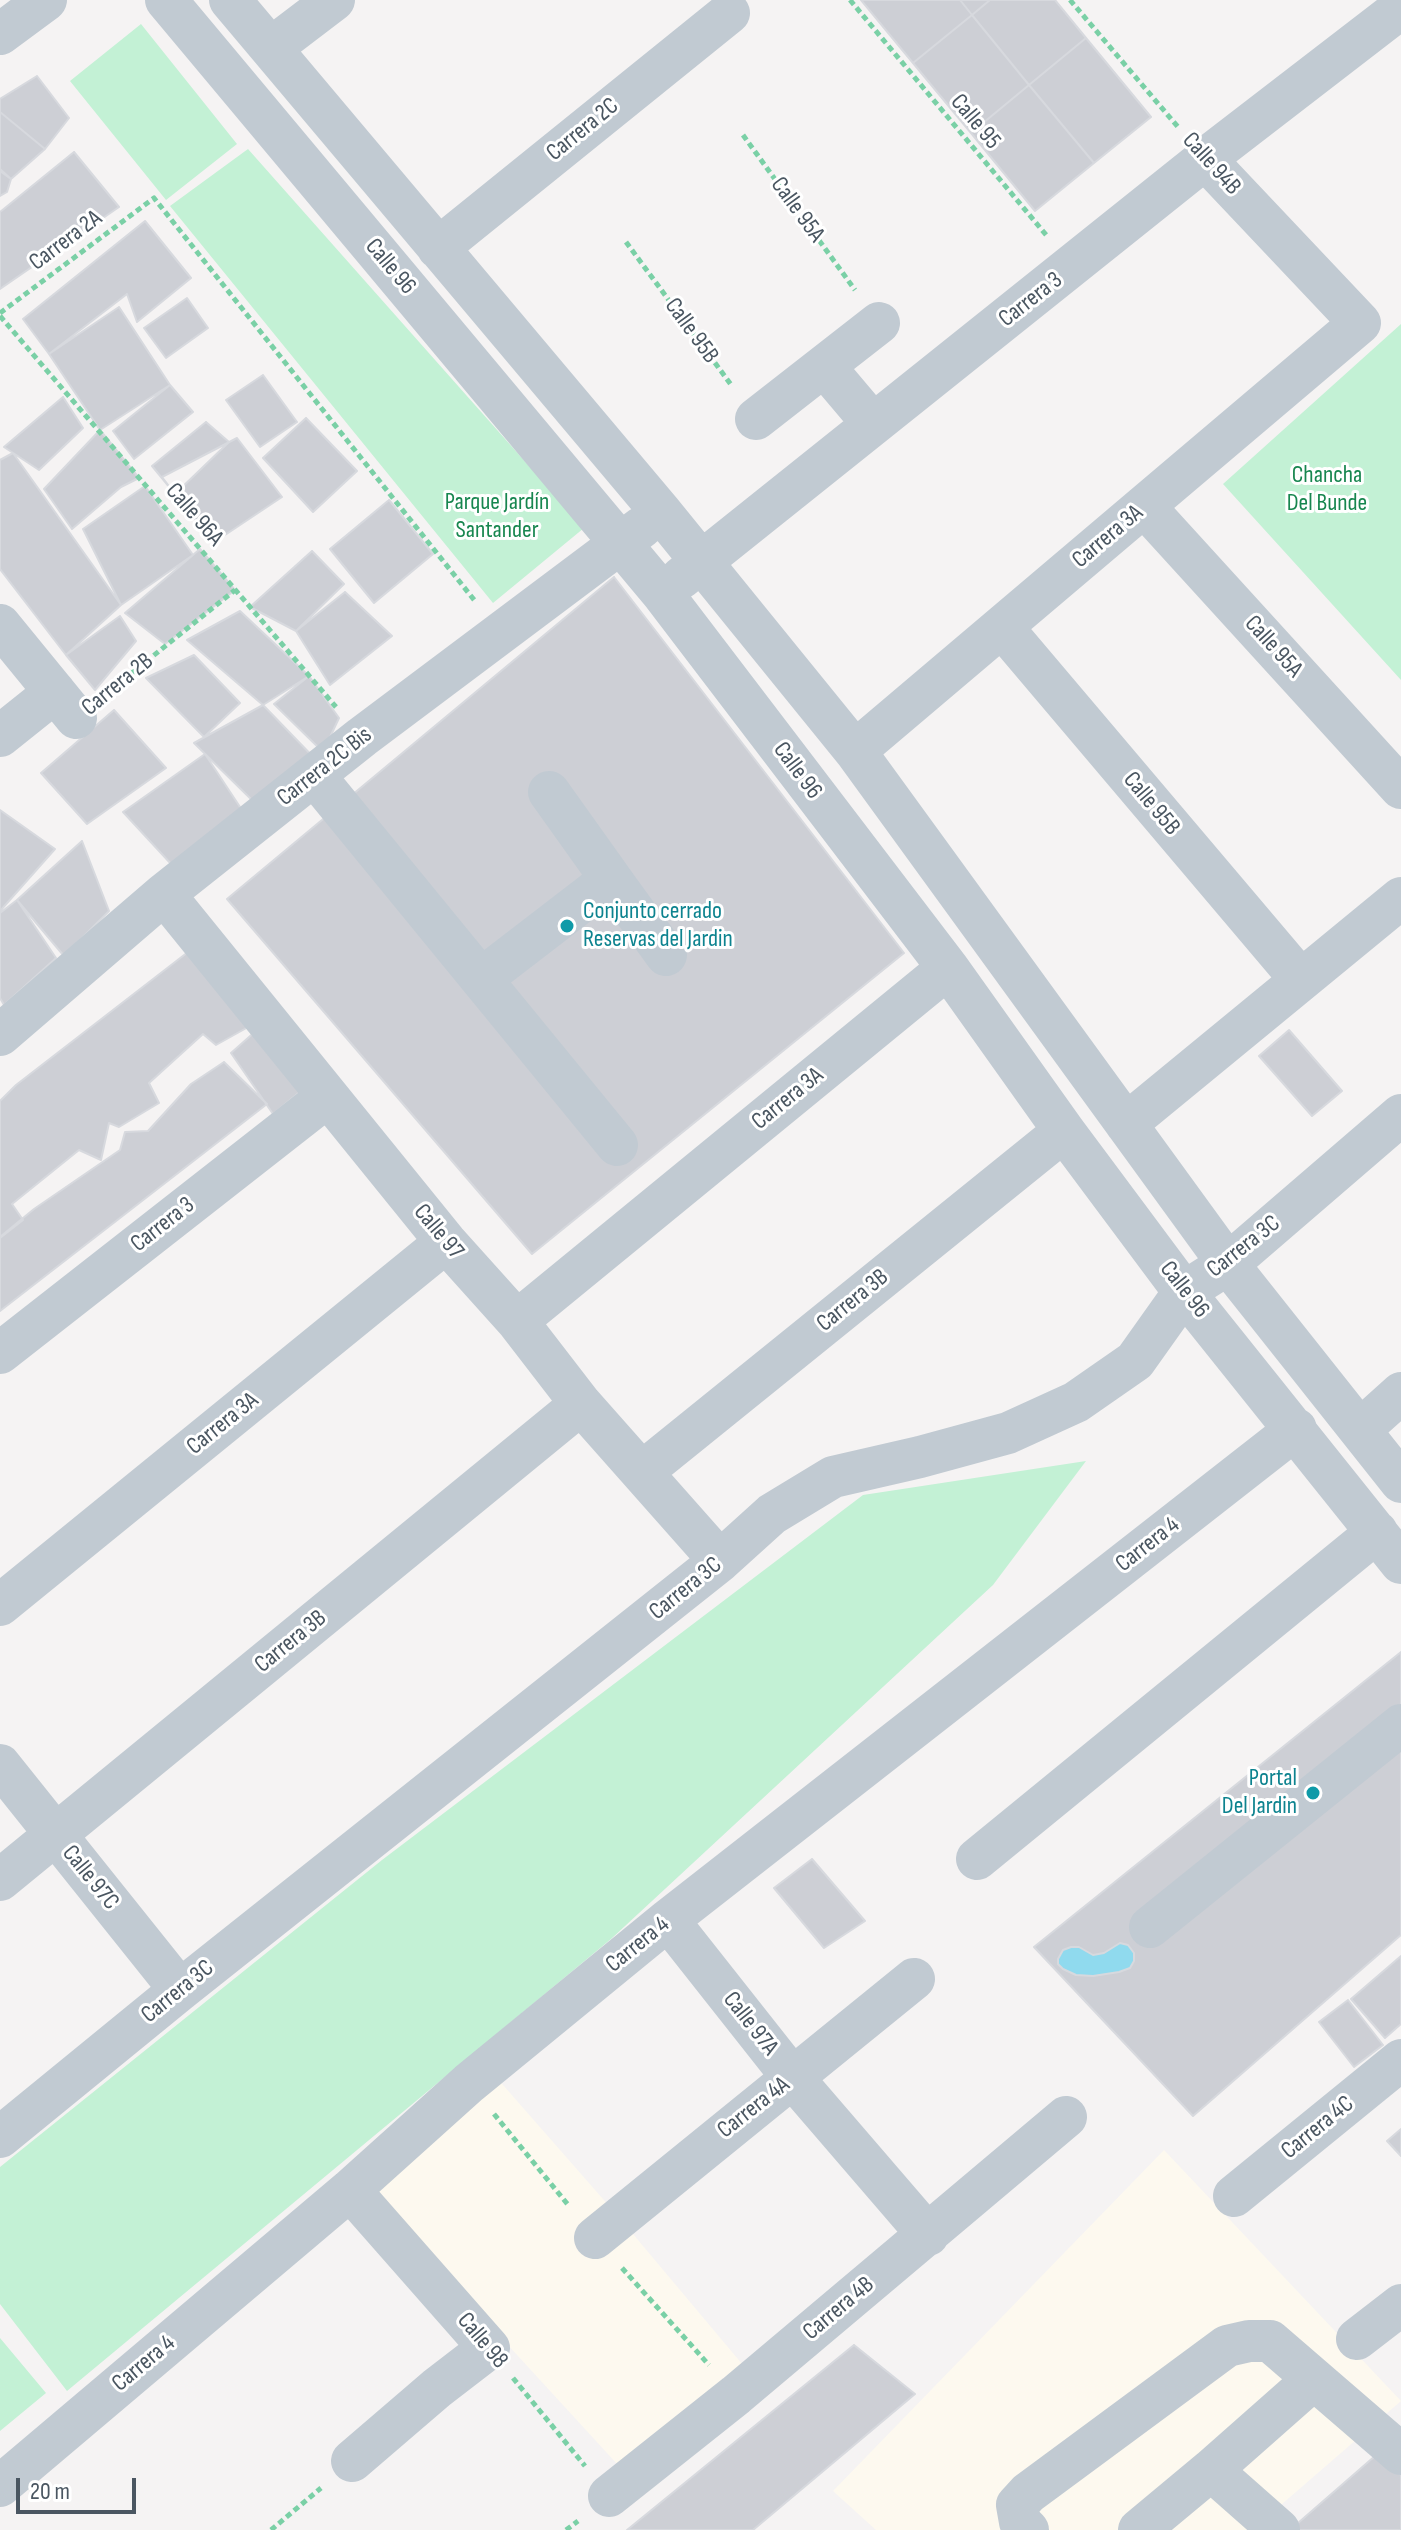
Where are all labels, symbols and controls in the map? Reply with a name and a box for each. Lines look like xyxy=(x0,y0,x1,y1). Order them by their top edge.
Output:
street label: Calle 95 xyxy=(944,89,1006,155)
street label: Carrera 2C xyxy=(541,92,625,168)
street label: Calle 94B xyxy=(1175,127,1247,201)
street label: Calle 95A xyxy=(764,172,830,248)
street label: Carrera 2A xyxy=(24,204,108,278)
street label: Calle 96 xyxy=(358,233,422,301)
street label: Carrera 3 xyxy=(993,266,1069,334)
street label: Calle 95B xyxy=(658,293,724,369)
park label: Chancha Del Bunde xyxy=(1287,462,1367,518)
street label: Calle 96A xyxy=(159,478,229,552)
park label: Parque Jardín Santander xyxy=(445,489,549,545)
street label: Carrera 3A xyxy=(1067,499,1149,575)
street label: Calle 95A xyxy=(1238,610,1308,684)
street label: Carrera 2B xyxy=(76,647,160,723)
street label: Carrera 2C Bis xyxy=(272,721,378,813)
street label: Calle 96 xyxy=(766,737,828,805)
street label: Calle 95B xyxy=(1116,766,1186,842)
place label: Conjunto cerrado Reservas del Jardin xyxy=(583,898,733,954)
marker: Conjunto cerrado Reservas del Jardin xyxy=(558,917,576,935)
street label: Carrera 3A xyxy=(747,1062,829,1136)
street label: Carrera 3 xyxy=(125,1191,201,1259)
street label: Calle 97 xyxy=(407,1199,469,1265)
street label: Carrera 3C xyxy=(1202,1210,1286,1284)
street label: Calle 96 xyxy=(1153,1256,1215,1324)
street label: Carrera 3B xyxy=(811,1263,895,1339)
street label: Carrera 3A xyxy=(182,1387,264,1461)
street label: Carrera 4 xyxy=(1110,1511,1186,1579)
street label: Carrera 3C xyxy=(644,1551,728,1627)
street label: Carrera 3B xyxy=(249,1604,333,1680)
place label: Portal Del Jardin xyxy=(1222,1765,1297,1821)
marker: Portal Del Jardin xyxy=(1304,1784,1322,1802)
street label: Calle 97C xyxy=(55,1840,125,1916)
street label: Carrera 4 xyxy=(601,1911,675,1979)
street label: Carrera 3C xyxy=(136,1954,220,2030)
street label: Calle 97A xyxy=(716,1986,784,2062)
street label: Carrera 4A xyxy=(712,2071,796,2145)
street label: Carrera 4C xyxy=(1276,2090,1360,2166)
street label: Carrera 4B xyxy=(798,2271,880,2347)
street label: Calle 98 xyxy=(450,2307,514,2375)
street label: Carrera 4 xyxy=(107,2329,181,2399)
scale bar xyxy=(20,2462,140,2512)
text: 20 m xyxy=(30,2477,70,2506)

